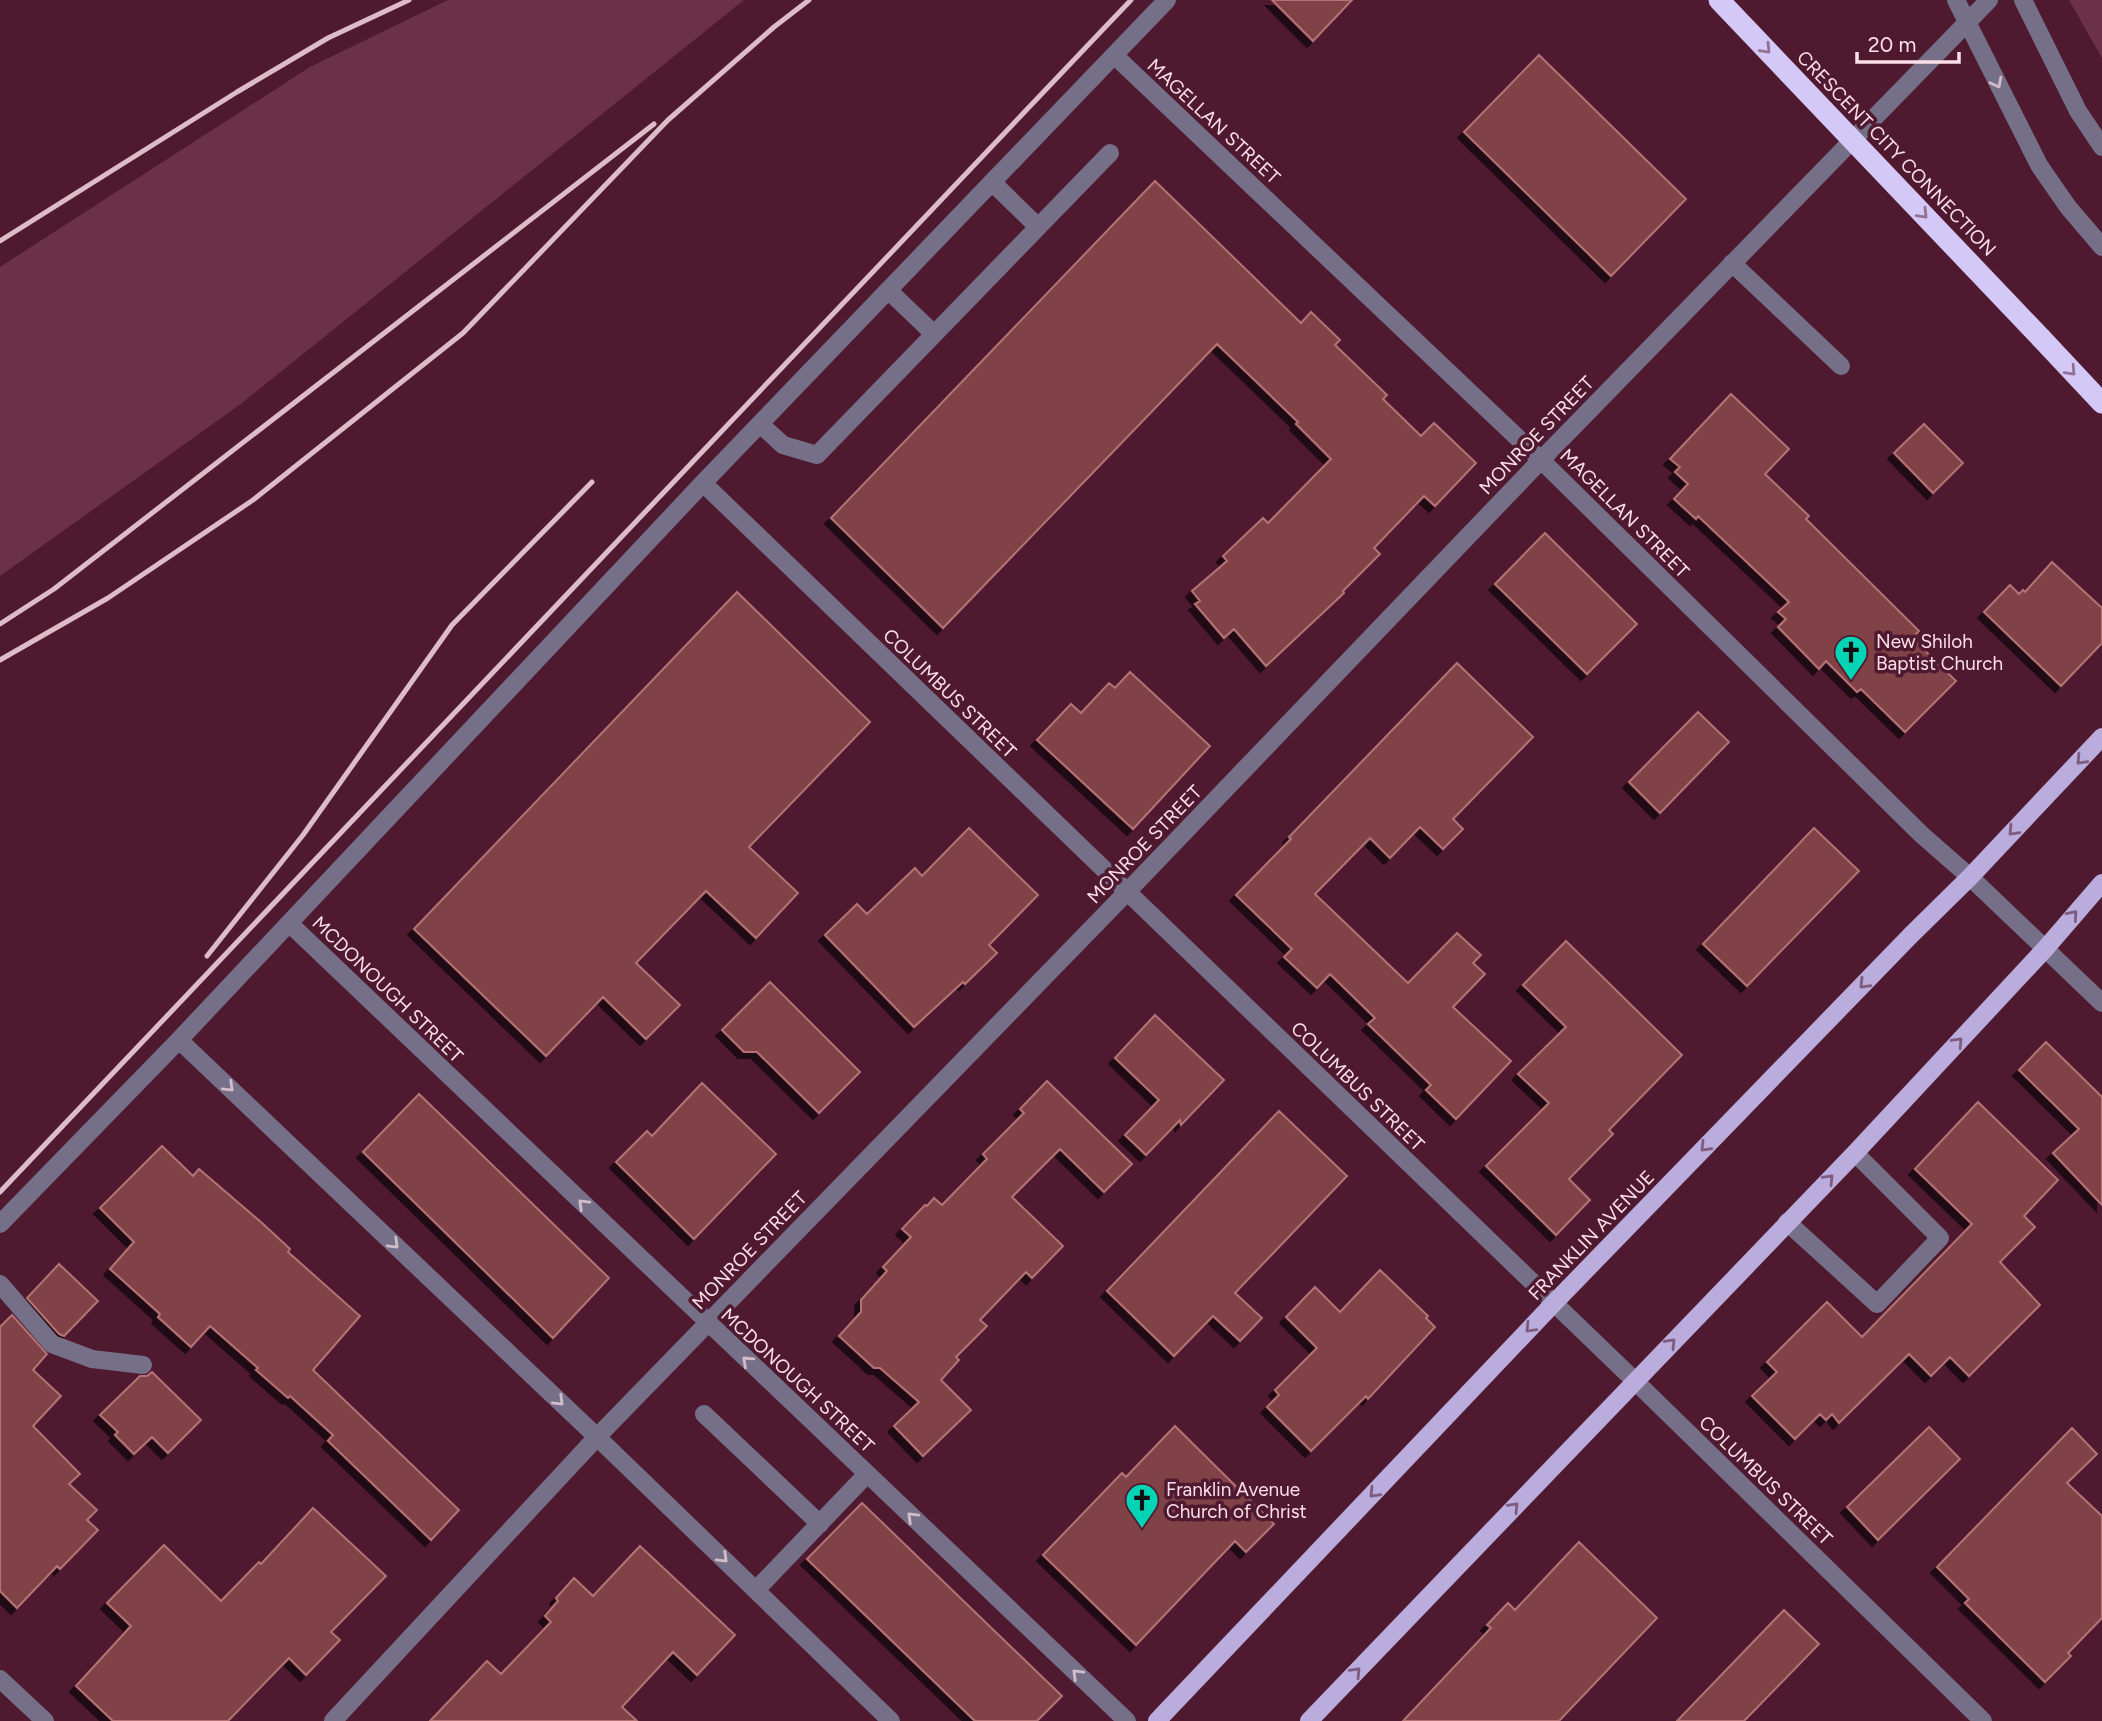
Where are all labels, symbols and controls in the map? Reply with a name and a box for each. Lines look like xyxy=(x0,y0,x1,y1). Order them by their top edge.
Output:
scale bar xyxy=(1857,21,1958,65)
text: 20 m xyxy=(1868,32,1916,57)
one-way arrow xyxy=(1758,41,1771,54)
street label: CRESCENT CITY CONNECTION xyxy=(1792,46,2001,261)
street label: MAGELLAN STREET xyxy=(1142,54,1285,189)
one-way arrow xyxy=(1989,76,2003,88)
one-way arrow xyxy=(1915,206,1927,219)
one-way arrow xyxy=(2063,363,2076,376)
street label: MONROE STREET xyxy=(1474,371,1599,499)
street label: MAGELLAN STREET xyxy=(1555,444,1694,583)
street label: COLUMBUS STREET xyxy=(878,624,1021,763)
place label: New Shiloh Baptist Church xyxy=(1876,630,2003,675)
church icon: New Shiloh Baptist Church xyxy=(1832,633,1870,682)
one-way arrow xyxy=(2077,752,2090,765)
street label: MONROE STREET xyxy=(1082,780,1207,908)
one-way arrow xyxy=(2009,823,2022,836)
street label: MCDONOUGH STREET xyxy=(307,911,468,1068)
one-way arrow xyxy=(2065,911,2077,924)
one-way arrow xyxy=(1859,975,1872,988)
street label: COLUMBUS STREET xyxy=(1286,1017,1429,1156)
one-way arrow xyxy=(1950,1037,1963,1050)
one-way arrow xyxy=(221,1079,234,1092)
one-way arrow xyxy=(1701,1139,1714,1152)
street label: FRANKLIN AVENUE xyxy=(1523,1166,1659,1305)
one-way arrow xyxy=(1820,1174,1833,1187)
street label: MONROE STREET xyxy=(687,1186,812,1314)
one-way arrow xyxy=(578,1199,591,1212)
one-way arrow xyxy=(386,1236,399,1249)
street label: MCDONOUGH STREET xyxy=(716,1303,879,1458)
one-way arrow xyxy=(1526,1320,1539,1333)
one-way arrow xyxy=(1663,1338,1675,1351)
one-way arrow xyxy=(742,1356,755,1369)
one-way arrow xyxy=(551,1392,564,1405)
street label: COLUMBUS STREET xyxy=(1694,1411,1837,1550)
place label: Franklin Avenue Church of Christ xyxy=(1166,1478,1307,1523)
church icon: Franklin Avenue Church of Christ xyxy=(1123,1481,1161,1530)
one-way arrow xyxy=(1369,1485,1382,1498)
one-way arrow xyxy=(1505,1503,1518,1516)
one-way arrow xyxy=(908,1513,921,1526)
one-way arrow xyxy=(715,1549,728,1562)
one-way arrow xyxy=(1348,1667,1361,1680)
one-way arrow xyxy=(1073,1670,1086,1682)

